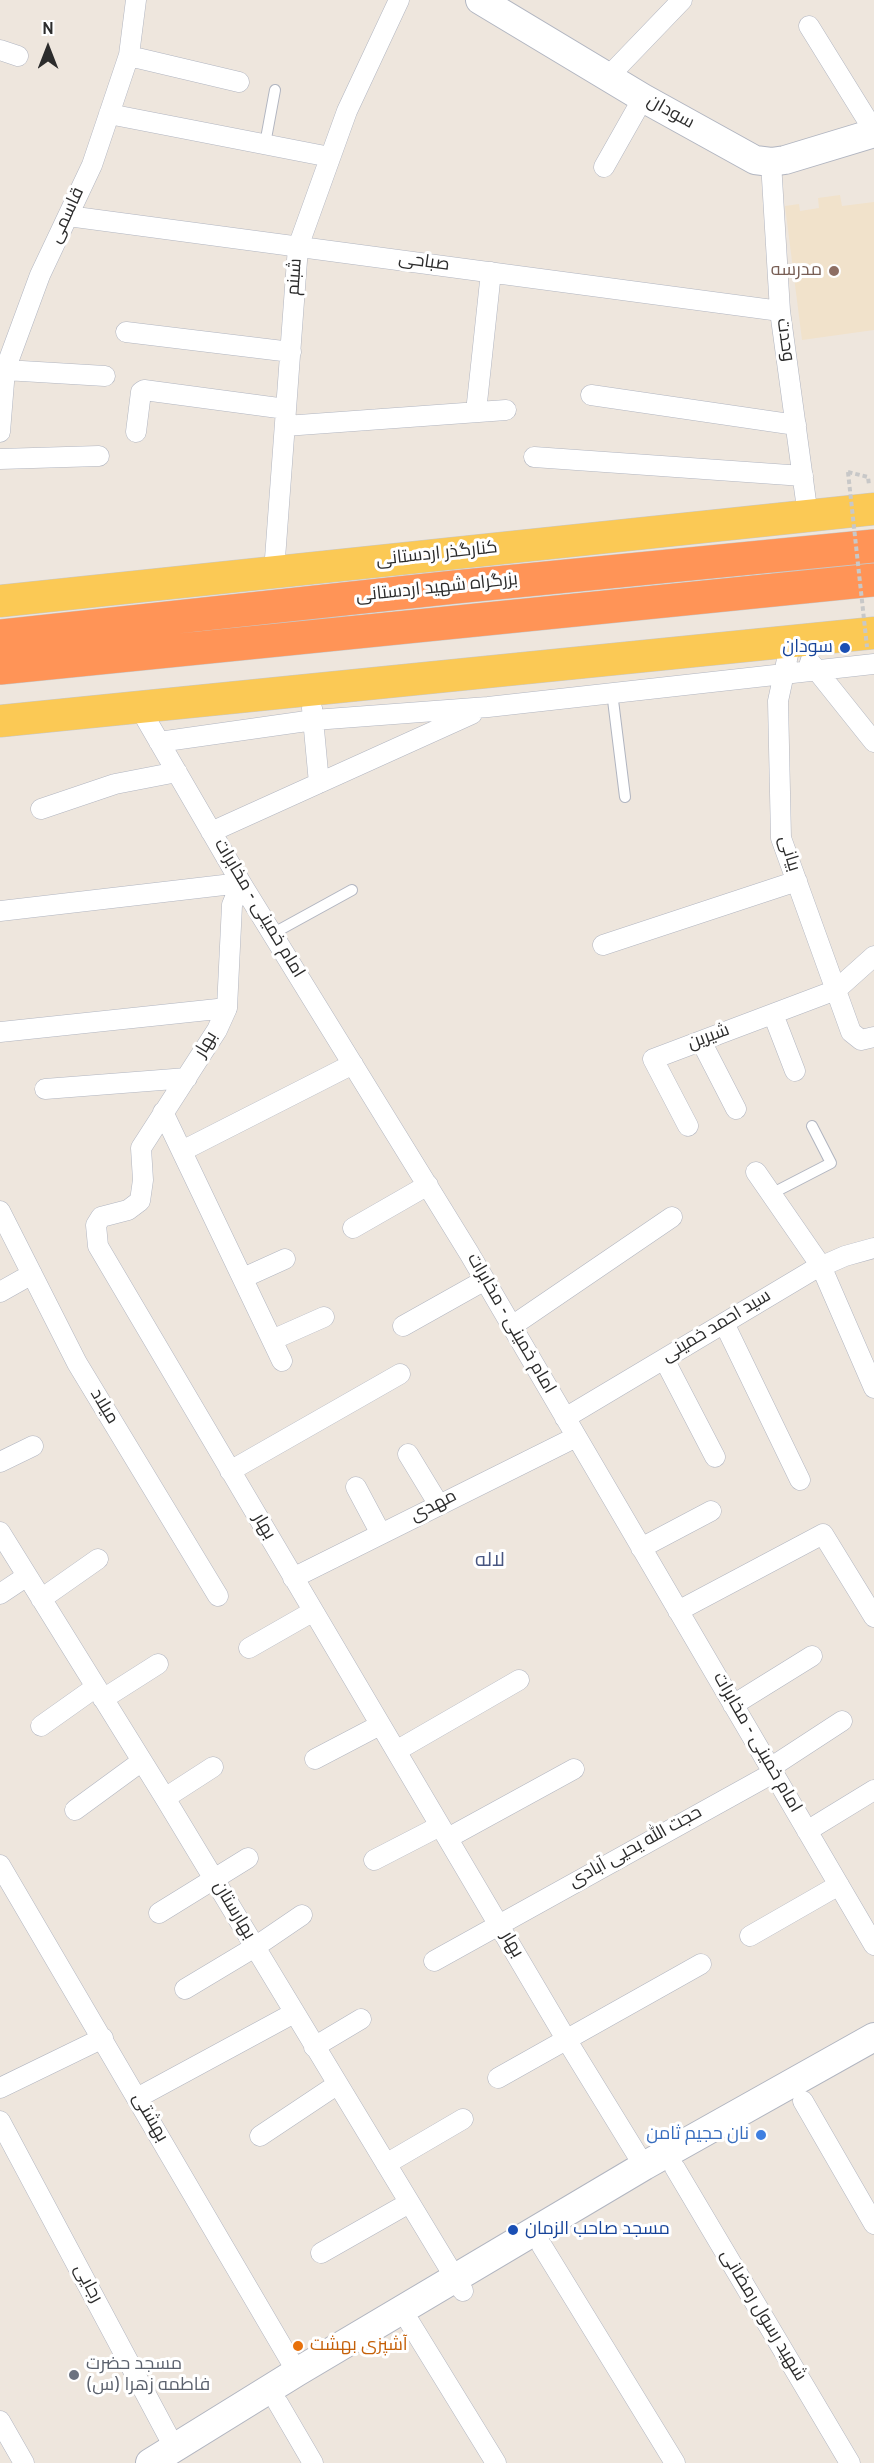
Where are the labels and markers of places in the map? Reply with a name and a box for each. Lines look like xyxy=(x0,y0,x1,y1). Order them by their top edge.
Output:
place label: مدرسه xyxy=(771,260,822,282)
marker: مدرسه xyxy=(827,264,841,278)
place label: سودان xyxy=(782,637,833,659)
marker: سودان xyxy=(838,641,852,655)
place label: نان حجیم ثامن xyxy=(646,2124,749,2146)
marker: نان حجیم ثامن xyxy=(754,2128,768,2142)
place label: مسجد صاحب الزمان xyxy=(525,2219,670,2241)
marker: مسجد صاحب الزمان xyxy=(506,2223,520,2237)
place label: آشپزی بهشت xyxy=(310,2335,408,2357)
marker: آشپزی بهشت xyxy=(291,2339,305,2353)
place label: مسجد حضرت فاطمه زهرا (س) xyxy=(86,2354,210,2396)
marker: مسجد حضرت فاطمه زهرا (س) xyxy=(67,2368,81,2382)

